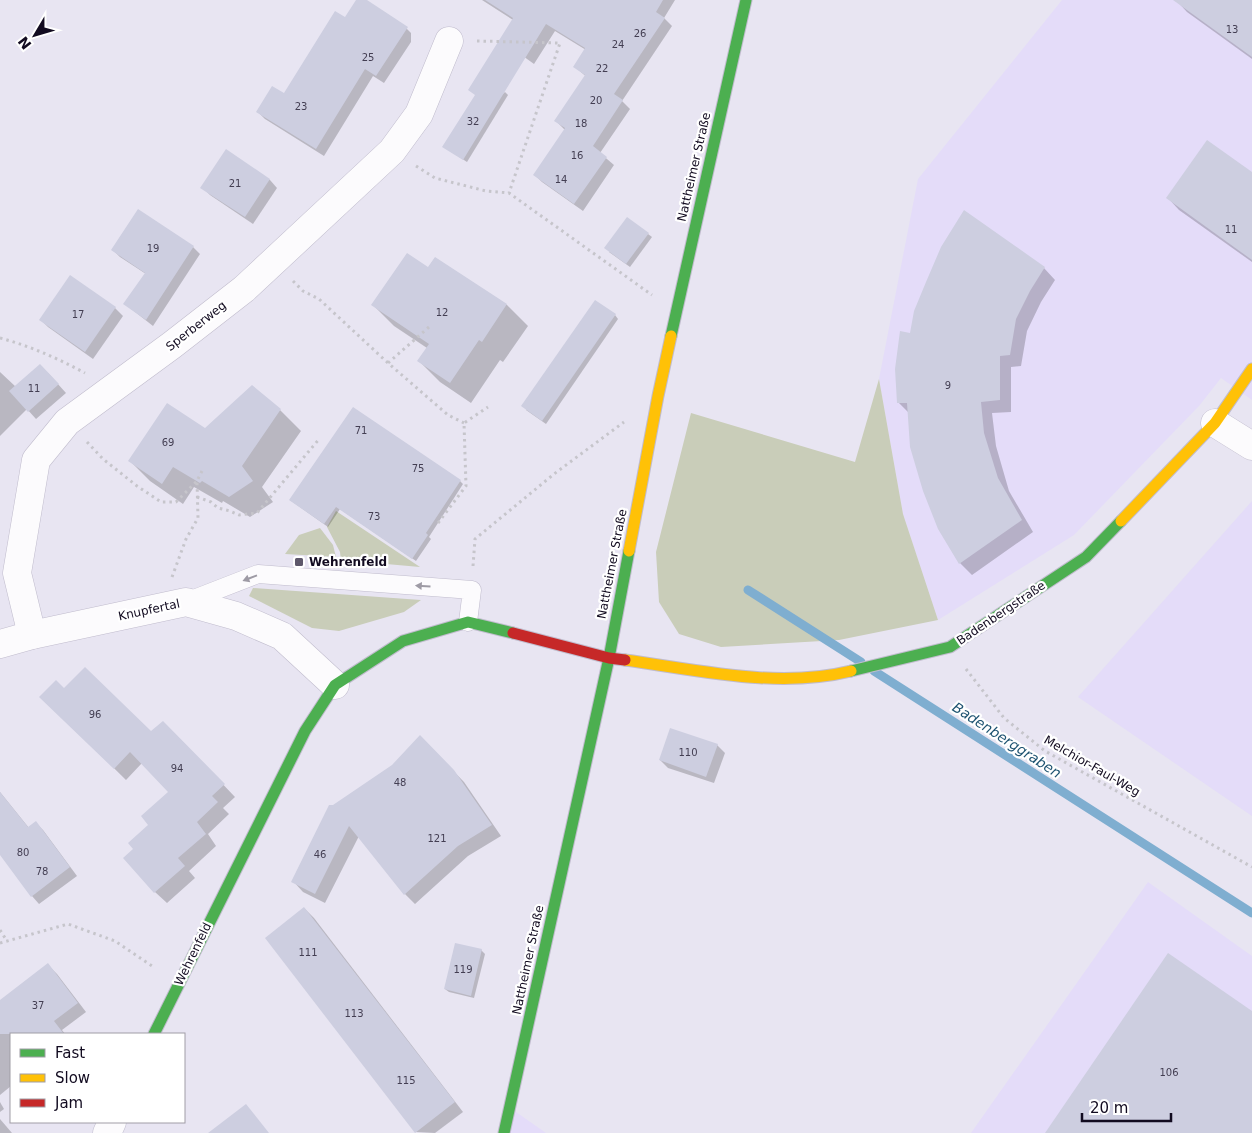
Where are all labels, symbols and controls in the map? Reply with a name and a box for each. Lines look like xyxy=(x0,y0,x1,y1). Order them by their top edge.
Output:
north arrow xyxy=(10,10,60,60)
house number: 13 xyxy=(1226,24,1238,35)
house number: 26 xyxy=(634,28,646,39)
text: N xyxy=(15,33,35,53)
house number: 24 xyxy=(612,39,624,50)
house number: 25 xyxy=(362,52,374,63)
house number: 22 xyxy=(596,63,608,74)
house number: 20 xyxy=(590,95,602,106)
house number: 23 xyxy=(295,101,307,112)
street label: Nattheimer Straße xyxy=(675,111,713,223)
house number: 32 xyxy=(467,116,479,127)
house number: 18 xyxy=(575,118,587,129)
house number: 16 xyxy=(571,150,583,161)
house number: 14 xyxy=(555,174,567,185)
house number: 21 xyxy=(229,178,241,189)
house number: 11 xyxy=(1225,224,1237,235)
house number: 19 xyxy=(147,243,159,254)
street label: Sperberweg xyxy=(163,298,229,354)
house number: 12 xyxy=(436,307,448,318)
house number: 17 xyxy=(72,309,84,320)
house number: 9 xyxy=(945,380,951,391)
house number: 11 xyxy=(28,383,40,394)
house number: 71 xyxy=(355,425,367,436)
house number: 69 xyxy=(162,437,174,448)
house number: 75 xyxy=(412,463,424,474)
street label: Nattheimer Straße xyxy=(594,508,630,620)
house number: 73 xyxy=(368,511,380,522)
place label: Wehrenfeld xyxy=(309,555,387,569)
marker: Wehrenfeld xyxy=(293,556,305,568)
one-way arrow xyxy=(243,574,257,582)
street label: Badenbergstraße xyxy=(954,578,1048,648)
one-way arrow xyxy=(415,582,431,590)
street label: Knupfertal xyxy=(117,597,181,623)
water label: Badenberggraben xyxy=(950,699,1064,781)
house number: 96 xyxy=(89,709,101,720)
street label: Melchior-Faul-Weg xyxy=(1041,733,1143,799)
house number: 110 xyxy=(678,747,698,758)
house number: 94 xyxy=(171,763,183,774)
house number: 48 xyxy=(394,777,406,788)
house number: 121 xyxy=(427,833,447,844)
house number: 80 xyxy=(17,847,29,858)
house number: 46 xyxy=(314,849,326,860)
house number: 78 xyxy=(36,866,48,877)
street label: Nattheimer Straße xyxy=(510,904,546,1016)
street label: Wehrenfeld xyxy=(172,920,214,988)
house number: 111 xyxy=(298,947,318,958)
house number: 119 xyxy=(453,964,473,975)
house number: 37 xyxy=(32,1000,44,1011)
house number: 113 xyxy=(344,1008,364,1019)
legend xyxy=(10,1033,185,1123)
text: Fast xyxy=(55,1044,85,1062)
house number: 106 xyxy=(1159,1067,1179,1078)
text: Slow xyxy=(55,1069,90,1087)
house number: 115 xyxy=(396,1075,416,1086)
scale bar xyxy=(1082,1090,1171,1122)
text: Jam xyxy=(54,1094,83,1112)
text: 20 m xyxy=(1090,1099,1128,1117)

